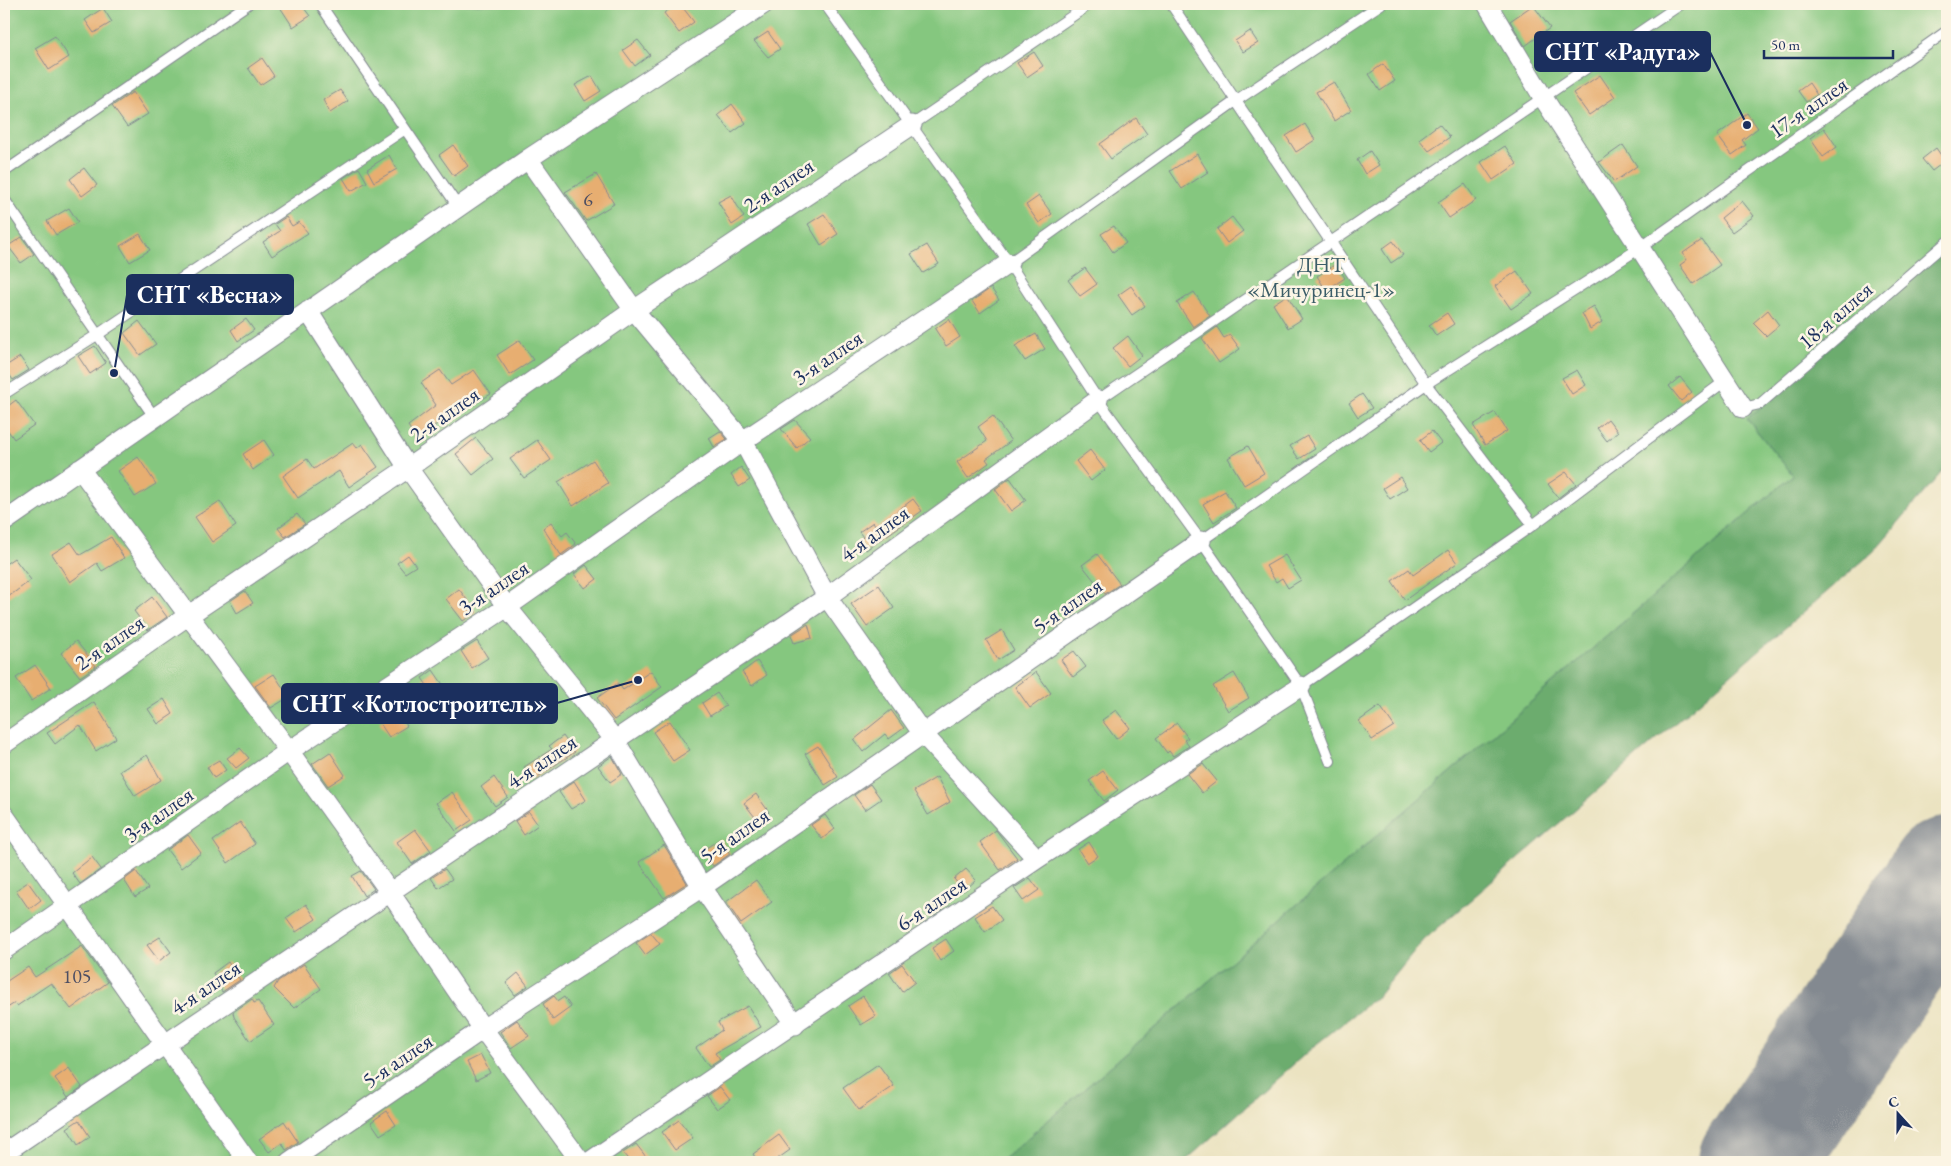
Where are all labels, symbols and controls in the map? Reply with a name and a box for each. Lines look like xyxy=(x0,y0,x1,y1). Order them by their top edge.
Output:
scale bar xyxy=(1764,28,1892,60)
callout: СНТ «Радуга» xyxy=(1535,32,1710,71)
text: 50 m xyxy=(1771,35,1800,54)
text: СНТ «Радуга» xyxy=(1545,36,1701,68)
street label: 17-я аллея xyxy=(1763,70,1853,145)
street label: 2-я аллея xyxy=(737,151,819,220)
house number: 6 xyxy=(583,186,593,212)
park label: ДНТ «Мичуринец-1» xyxy=(1247,250,1395,304)
callout: СНТ «Весна» xyxy=(127,275,293,314)
street label: 18-я аллея xyxy=(1792,275,1879,356)
text: СНТ «Весна» xyxy=(137,279,283,310)
street label: 3-я аллея xyxy=(786,323,868,392)
street label: 2-я аллея xyxy=(404,380,485,449)
street label: 4-я аллея xyxy=(834,498,915,568)
street label: 3-я аллея xyxy=(452,553,534,622)
street label: 5-я аллея xyxy=(1027,571,1108,640)
street label: 2-я аллея xyxy=(69,608,150,677)
callout: СНТ «Котлостроитель» xyxy=(282,684,557,723)
text: СНТ «Котлостроитель» xyxy=(292,688,548,719)
street label: 4-я аллея xyxy=(500,727,582,796)
street label: 3-я аллея xyxy=(118,780,199,849)
street label: 5-я аллея xyxy=(694,801,775,870)
street label: 6-я аллея xyxy=(890,869,972,938)
street label: 4-я аллея xyxy=(164,953,246,1022)
house number: 105 xyxy=(63,963,91,989)
street label: 5-я аллея xyxy=(356,1026,438,1095)
north arrow xyxy=(1874,1088,1924,1138)
text: С xyxy=(1885,1092,1901,1112)

